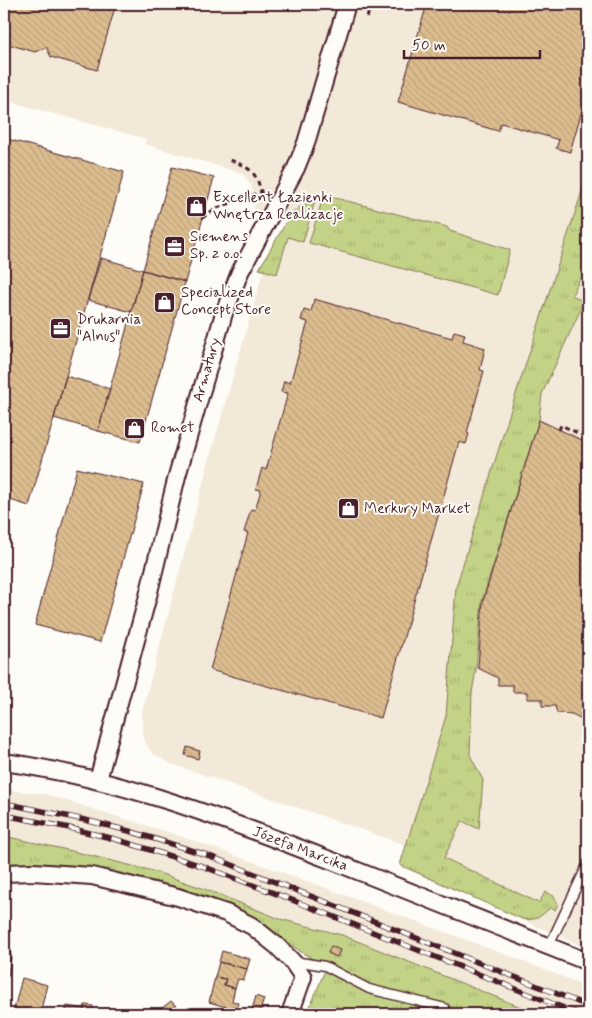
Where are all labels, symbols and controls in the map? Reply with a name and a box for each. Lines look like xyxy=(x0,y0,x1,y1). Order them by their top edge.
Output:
scale bar xyxy=(404,28,541,60)
text: 50 m xyxy=(412,36,446,56)
place label: Excellent Łazienki Wnętrza Realizacje xyxy=(213,188,344,225)
shop icon: Excellent Łazienki Wnętrza Realizacje xyxy=(185,195,209,219)
place label: Siemens Sp. z o.o. xyxy=(190,227,249,264)
office icon: Siemens Sp. z o.o. xyxy=(162,234,186,258)
place label: Specialized Concept Store xyxy=(181,283,271,320)
shop icon: Specialized Concept Store xyxy=(153,290,177,314)
place label: Drukarnia "Alnus" xyxy=(77,310,141,347)
office icon: Drukarnia "Alnus" xyxy=(49,317,73,341)
street label: Armatury xyxy=(188,335,226,405)
shop icon: Romet xyxy=(123,416,147,440)
place label: Romet xyxy=(151,418,194,438)
shop icon: Merkury Market xyxy=(336,497,360,521)
place label: Merkury Market xyxy=(364,499,471,519)
street label: Józefa Marcika xyxy=(249,822,351,876)

